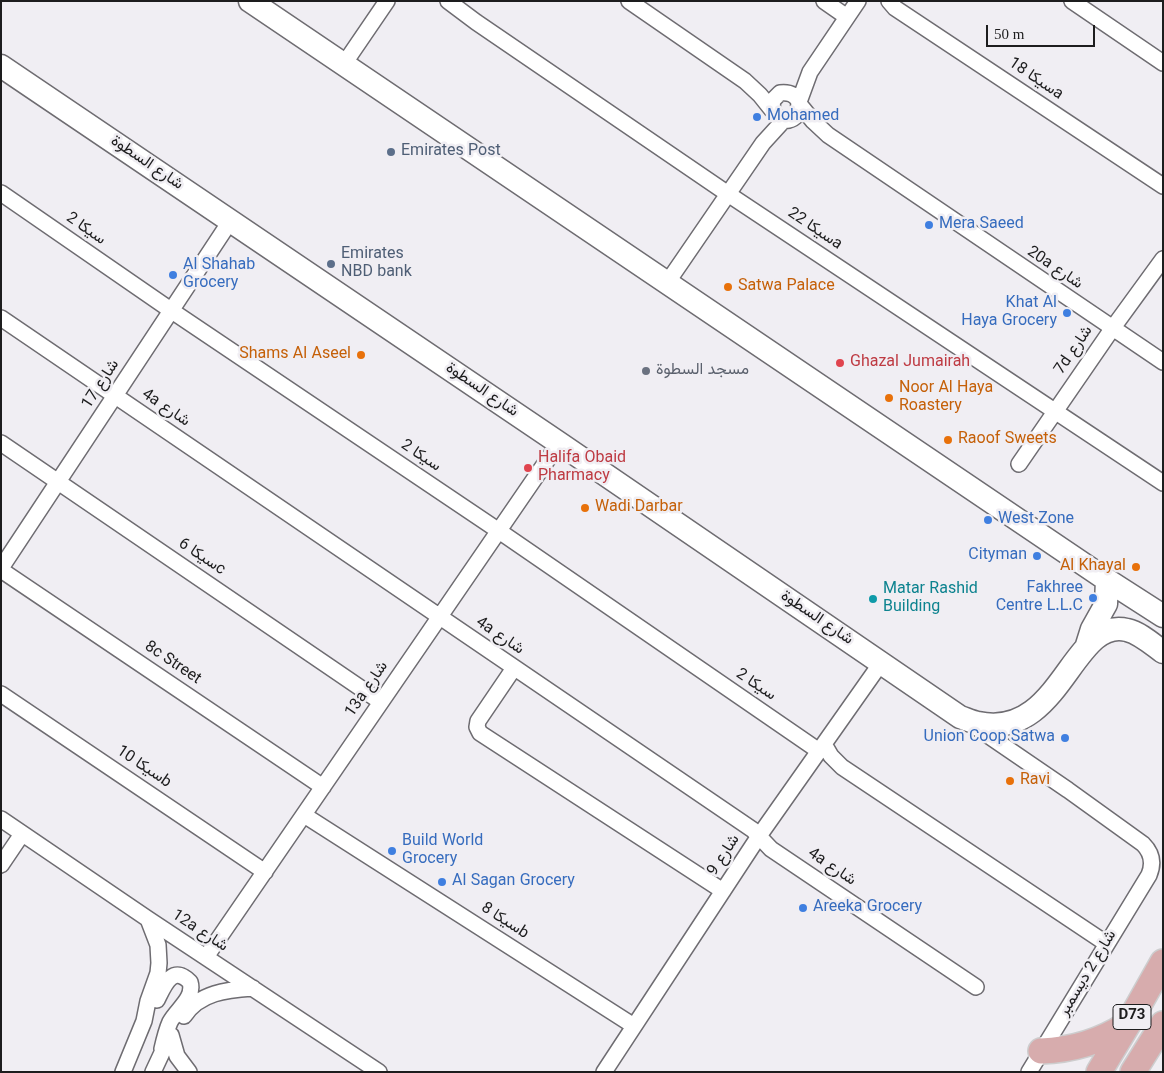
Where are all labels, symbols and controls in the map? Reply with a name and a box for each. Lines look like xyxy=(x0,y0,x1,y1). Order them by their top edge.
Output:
scale bar xyxy=(989,15,1098,47)
text: 50 m xyxy=(994,26,1024,42)
street label: سيكا 18a xyxy=(1004,55,1066,105)
place label: Mohamed xyxy=(767,107,839,127)
marker: Mohamed xyxy=(751,111,763,123)
street label: شارع السطوة xyxy=(106,133,186,195)
place label: Emirates Post xyxy=(401,142,501,162)
marker: Emirates Post xyxy=(385,146,397,158)
street label: سيكا 22a xyxy=(783,205,845,255)
street label: سيكا 2 xyxy=(61,209,109,251)
place label: Mera Saeed xyxy=(939,215,1024,235)
marker: Mera Saeed xyxy=(923,219,935,231)
street label: 20a شارع xyxy=(1022,243,1086,295)
place label: Emirates NBD bank xyxy=(341,245,412,283)
place label: Al Shahab Grocery xyxy=(183,256,255,294)
marker: Emirates NBD bank xyxy=(325,258,337,270)
marker: Al Shahab Grocery xyxy=(167,269,179,281)
place label: Satwa Palace xyxy=(738,277,835,297)
marker: Satwa Palace xyxy=(722,281,734,293)
place label: Khat Al Haya Grocery xyxy=(961,294,1057,332)
marker: Khat Al Haya Grocery xyxy=(1061,307,1073,319)
street label: 7d شارع xyxy=(1052,323,1098,379)
place label: Shams Al Aseel xyxy=(239,345,351,365)
marker: Shams Al Aseel xyxy=(355,349,367,361)
place label: Ghazal Jumairah xyxy=(850,353,970,373)
street label: شارع 17 xyxy=(79,357,125,413)
marker: Ghazal Jumairah xyxy=(834,357,846,369)
street label: شارع السطوة xyxy=(441,360,521,422)
place label: مسجد السطوة xyxy=(656,361,749,381)
marker: مسجد السطوة xyxy=(640,365,652,377)
place label: Noor Al Haya Roastery xyxy=(899,379,993,417)
street label: 4a شارع xyxy=(137,386,193,432)
marker: Noor Al Haya Roastery xyxy=(883,392,895,404)
place label: Raoof Sweets xyxy=(958,430,1057,450)
marker: Raoof Sweets xyxy=(942,434,954,446)
street label: سيكا 2 xyxy=(396,437,444,477)
place label: Halifa Obaid Pharmacy xyxy=(538,449,626,487)
marker: Halifa Obaid Pharmacy xyxy=(522,462,534,474)
place label: Wadi Darbar xyxy=(595,498,683,518)
marker: Wadi Darbar xyxy=(579,502,591,514)
place label: West Zone xyxy=(998,510,1074,530)
marker: West Zone xyxy=(982,514,994,526)
street label: سيكا 6c xyxy=(174,535,228,581)
place label: Cityman xyxy=(968,546,1027,566)
marker: Cityman xyxy=(1031,550,1043,562)
place label: Al Khayal xyxy=(1060,557,1126,577)
marker: Al Khayal xyxy=(1130,561,1142,573)
place label: Fakhree Centre L.L.C xyxy=(996,579,1083,617)
place label: Matar Rashid Building xyxy=(883,580,978,618)
street label: شارع السطوة xyxy=(776,588,856,650)
marker: Fakhree Centre L.L.C xyxy=(1087,592,1099,604)
marker: Matar Rashid Building xyxy=(867,593,879,605)
street label: 4a شارع xyxy=(471,614,527,660)
street label: 8c Street xyxy=(140,638,204,690)
street label: 13a شارع xyxy=(342,658,394,722)
street label: سيكا 2 xyxy=(731,666,779,706)
place label: Union Coop Satwa xyxy=(924,728,1055,748)
marker: Union Coop Satwa xyxy=(1059,732,1071,744)
street label: سيكا 10b xyxy=(112,743,174,793)
place label: Ravi xyxy=(1020,771,1050,791)
marker: Ravi xyxy=(1004,775,1016,787)
place label: Build World Grocery xyxy=(402,832,483,870)
street label: شارع 9 xyxy=(705,832,745,880)
marker: Build World Grocery xyxy=(386,845,398,857)
street label: 4a شارع xyxy=(803,845,859,891)
place label: Al Sagan Grocery xyxy=(452,872,575,892)
marker: Al Sagan Grocery xyxy=(436,876,448,888)
place label: Areeka Grocery xyxy=(813,898,922,918)
street label: سيكا 8b xyxy=(477,900,531,944)
marker: Areeka Grocery xyxy=(797,902,809,914)
street label: 12a شارع xyxy=(167,907,231,957)
street label: شارع 2 ديسمبر xyxy=(1056,928,1122,1020)
road number: D73 xyxy=(1113,1004,1151,1030)

